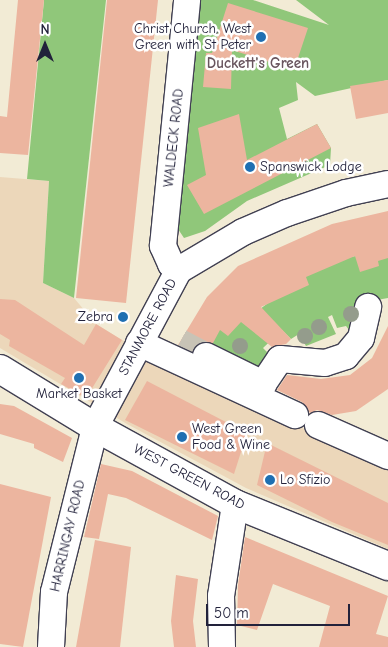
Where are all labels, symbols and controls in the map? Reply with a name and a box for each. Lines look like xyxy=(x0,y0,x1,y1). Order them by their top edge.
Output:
north arrow xyxy=(20,20,70,70)
text: N xyxy=(40,21,50,38)
place label: Christ Church, West Green with St Peter xyxy=(134,21,251,54)
marker: Christ Church, West Green with St Peter xyxy=(255,31,267,43)
district label: Duckett's Green xyxy=(207,55,309,73)
street label: WALDECK ROAD xyxy=(160,88,188,188)
place label: Spanswick Lodge xyxy=(260,159,362,175)
marker: Spanswick Lodge xyxy=(244,161,256,173)
street label: STANMORE ROAD xyxy=(115,276,181,378)
place label: Zebra xyxy=(78,309,113,325)
marker: Zebra xyxy=(117,311,129,323)
marker: Market Basket xyxy=(73,372,85,384)
place label: Market Basket xyxy=(36,386,122,402)
place label: West Green Food & Wine xyxy=(192,421,270,454)
marker: West Green Food & Wine xyxy=(176,431,188,443)
street label: WEST GREEN ROAD xyxy=(130,441,248,513)
place label: Lo Sfizio xyxy=(280,472,330,488)
marker: Lo Sfizio xyxy=(264,474,276,486)
street label: HARRINGAY ROAD xyxy=(47,478,89,594)
scale bar xyxy=(208,594,352,626)
text: 50 m xyxy=(214,604,249,622)

